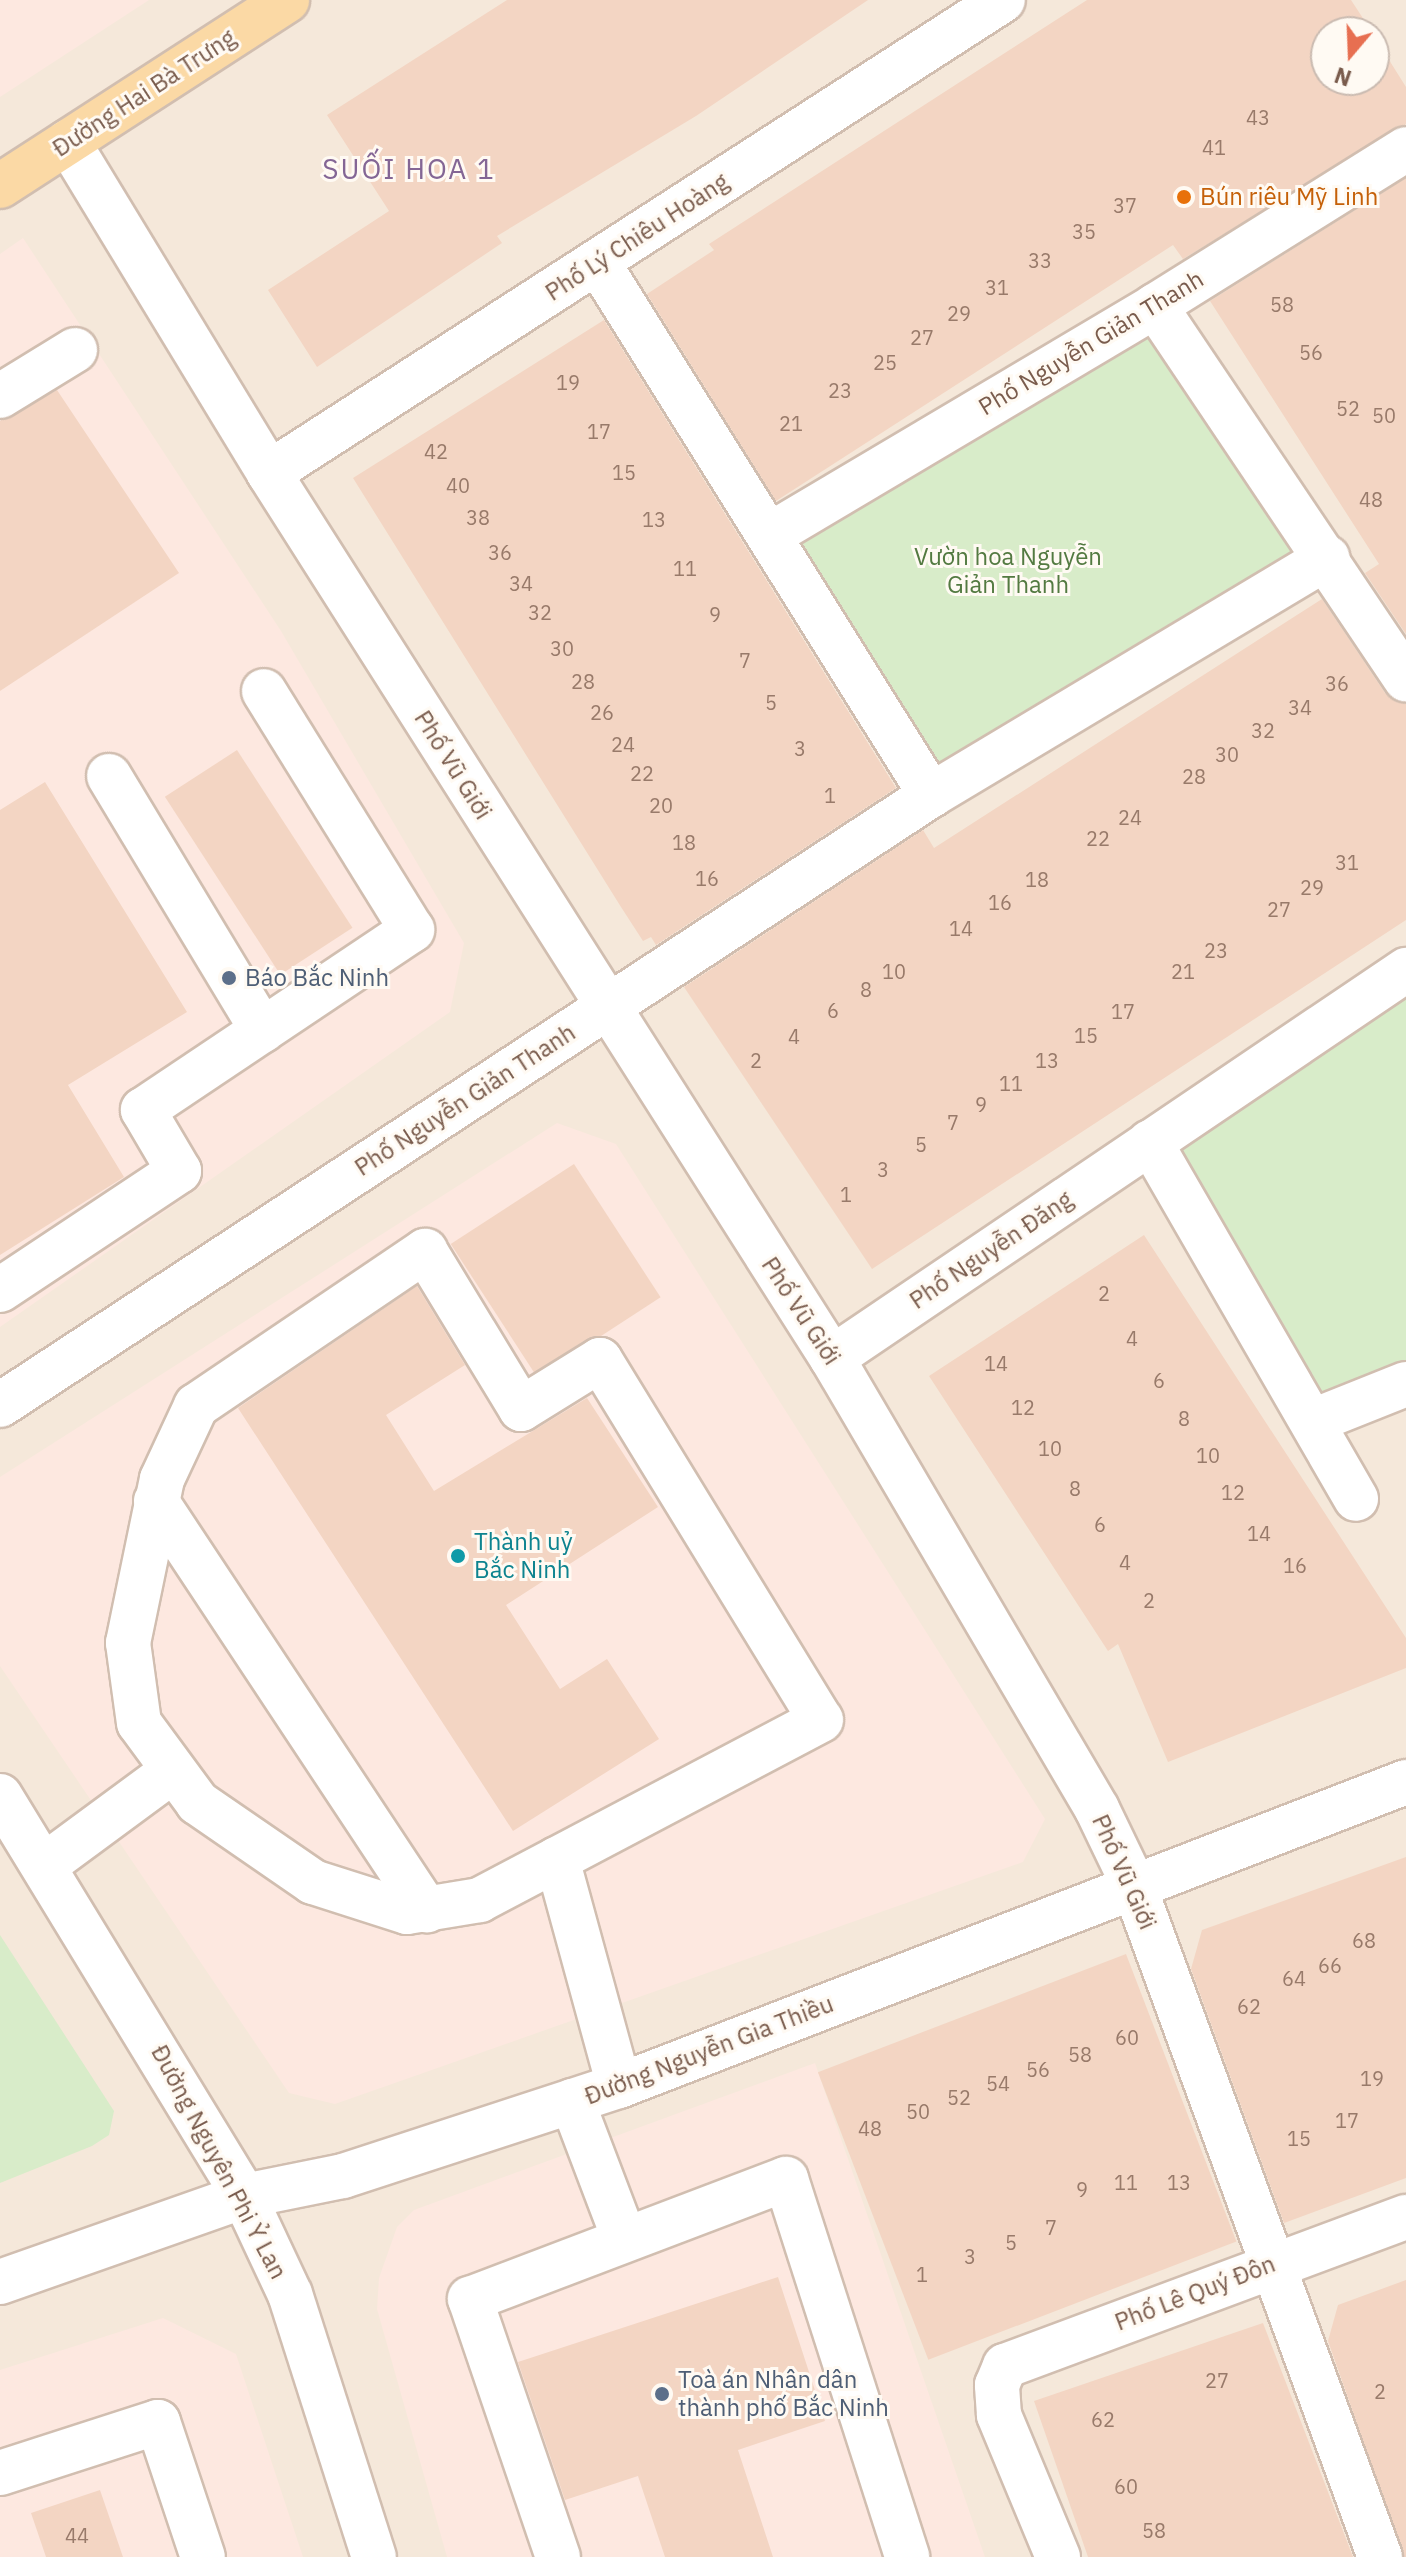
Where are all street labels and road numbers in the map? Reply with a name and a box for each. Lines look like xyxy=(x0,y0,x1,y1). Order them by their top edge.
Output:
street label: Đường Hai Bà Trưng xyxy=(47,23,241,163)
street label: Phố Lý Chiêu Hoàng xyxy=(540,167,734,307)
street label: Phố Nguyễn Giản Thanh xyxy=(973,264,1209,422)
street label: Phố Vũ Giới xyxy=(408,705,498,825)
street label: Phố Nguyễn Giản Thanh xyxy=(349,1018,581,1182)
street label: Phố Nguyễn Đăng xyxy=(904,1185,1078,1315)
street label: Phố Vũ Giới xyxy=(755,1252,847,1370)
street label: Phố Vũ Giới xyxy=(1086,1810,1162,1934)
street label: Đường Nguyễn Gia Thiều xyxy=(581,1989,837,2111)
street label: Đường Nguyên Phi Ỷ Lan xyxy=(145,2040,293,2284)
street label: Phố Lê Quý Đôn xyxy=(1111,2249,1279,2337)

